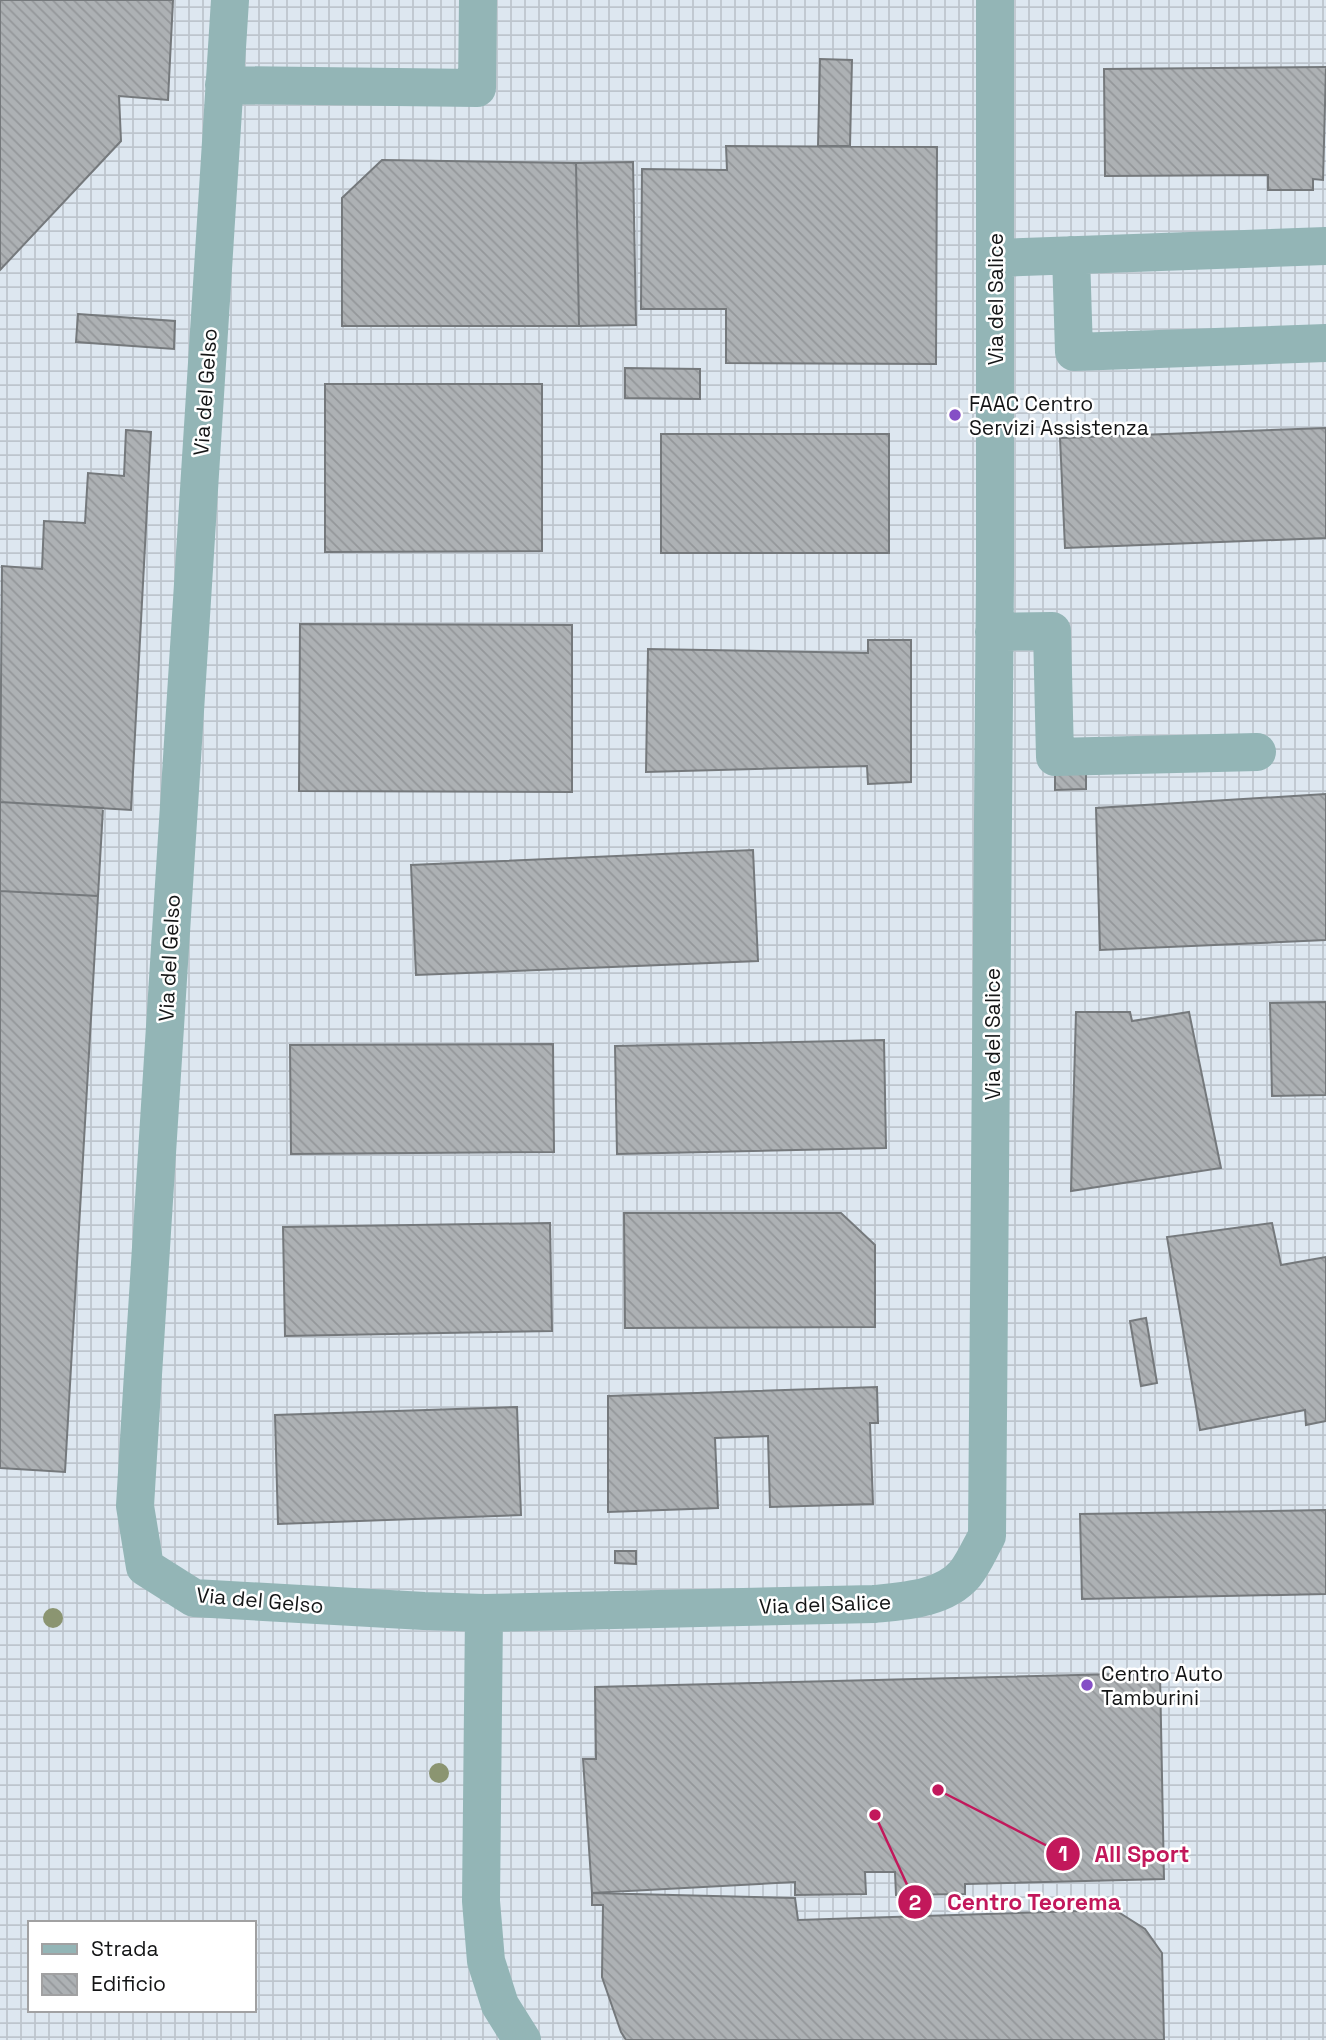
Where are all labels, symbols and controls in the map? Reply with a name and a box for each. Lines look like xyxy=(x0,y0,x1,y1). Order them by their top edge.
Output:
street label: Via del Salice xyxy=(982,233,1009,365)
street label: Via del Gelso xyxy=(187,327,223,457)
place label: FAAC Centro Servizi Assistenza xyxy=(969,390,1149,441)
marker: FAAC Centro Servizi Assistenza xyxy=(947,407,963,423)
street label: Via del Gelso xyxy=(152,894,186,1022)
street label: Via del Salice xyxy=(979,968,1006,1100)
street label: Via del Gelso xyxy=(195,1581,325,1619)
street label: Via del Salice xyxy=(758,1588,892,1620)
place label: Centro Auto Tamburini xyxy=(1101,1660,1223,1711)
marker: Centro Auto Tamburini xyxy=(1079,1677,1095,1693)
callout: All Sport xyxy=(1046,1832,1204,1876)
text: All Sport xyxy=(1095,1839,1189,1869)
text: 1 xyxy=(1058,1840,1068,1867)
callout: Centro Teorema xyxy=(898,1880,1135,1924)
text: Centro Teorema xyxy=(947,1887,1121,1917)
text: 2 xyxy=(909,1889,921,1916)
legend xyxy=(28,1921,256,2012)
text: Strada xyxy=(91,1935,158,1962)
text: Edificio xyxy=(91,1970,166,1997)

